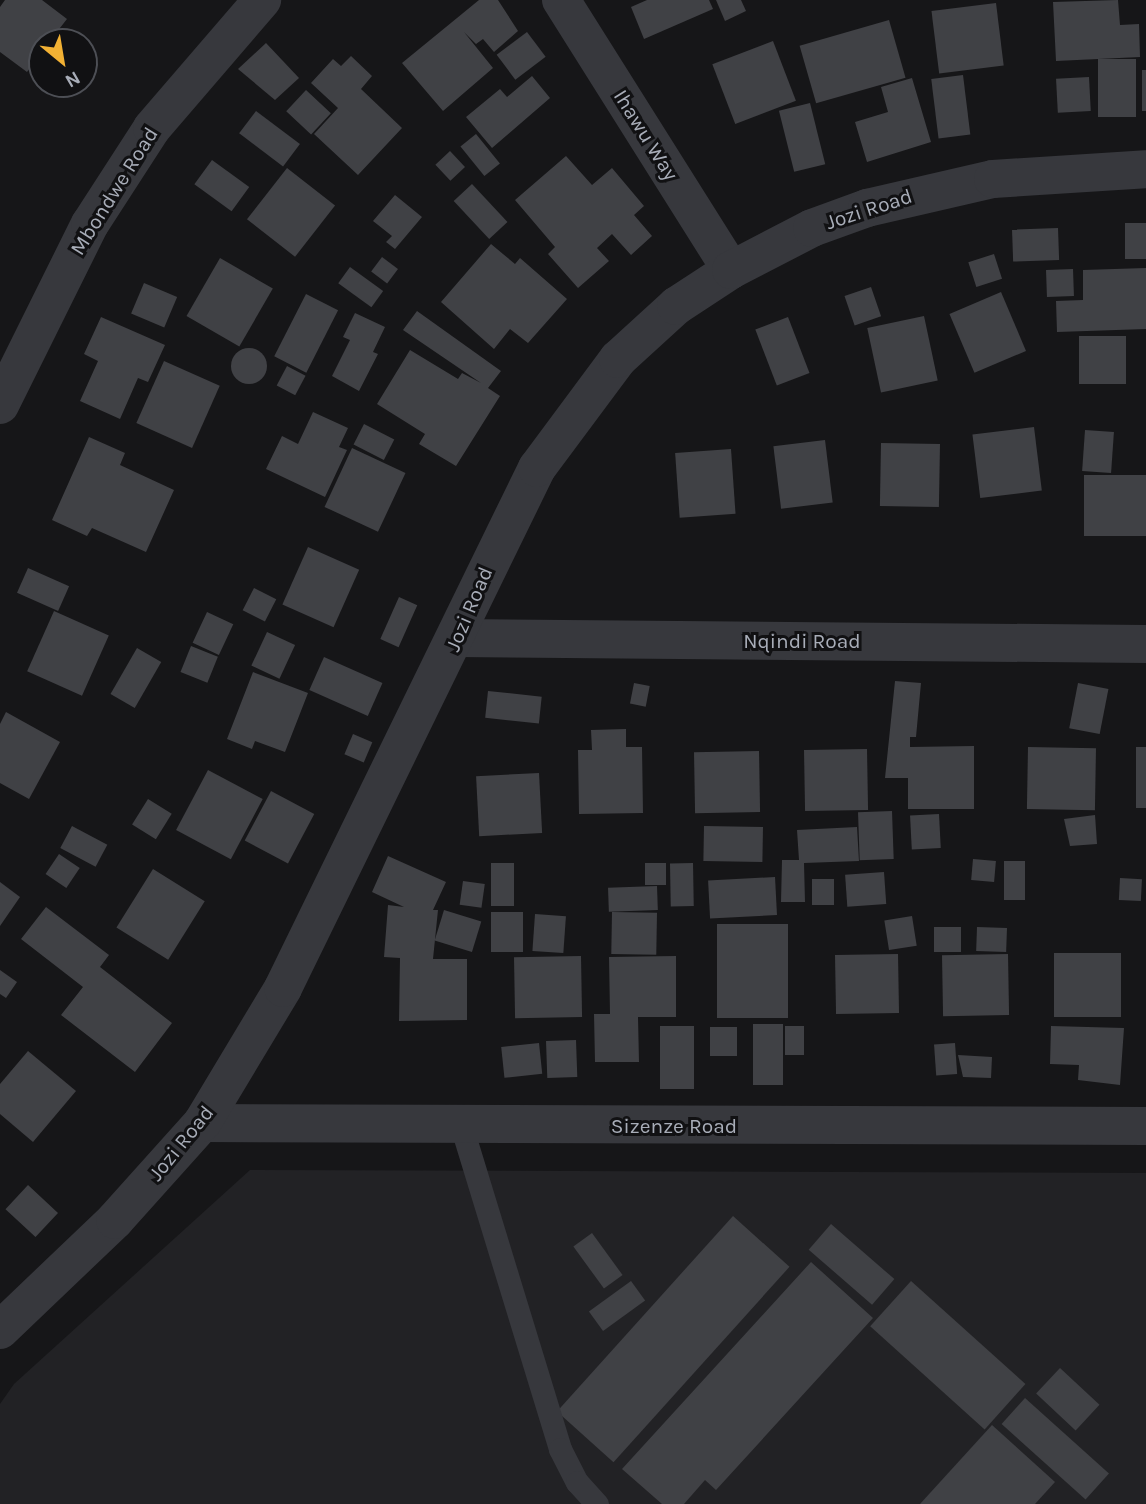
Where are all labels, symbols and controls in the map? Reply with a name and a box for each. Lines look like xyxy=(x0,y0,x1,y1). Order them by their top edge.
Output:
north arrow xyxy=(28,28,98,98)
text: N xyxy=(61,67,84,92)
street label: Ihawu Way xyxy=(608,85,684,185)
street label: Mbondwe Road xyxy=(65,122,163,260)
street label: Jozi Road xyxy=(823,183,915,235)
street label: Jozi Road xyxy=(440,563,498,655)
street label: Nqindi Road xyxy=(743,628,861,654)
street label: Jozi Road xyxy=(143,1100,219,1186)
street label: Sizenze Road xyxy=(611,1113,737,1139)

